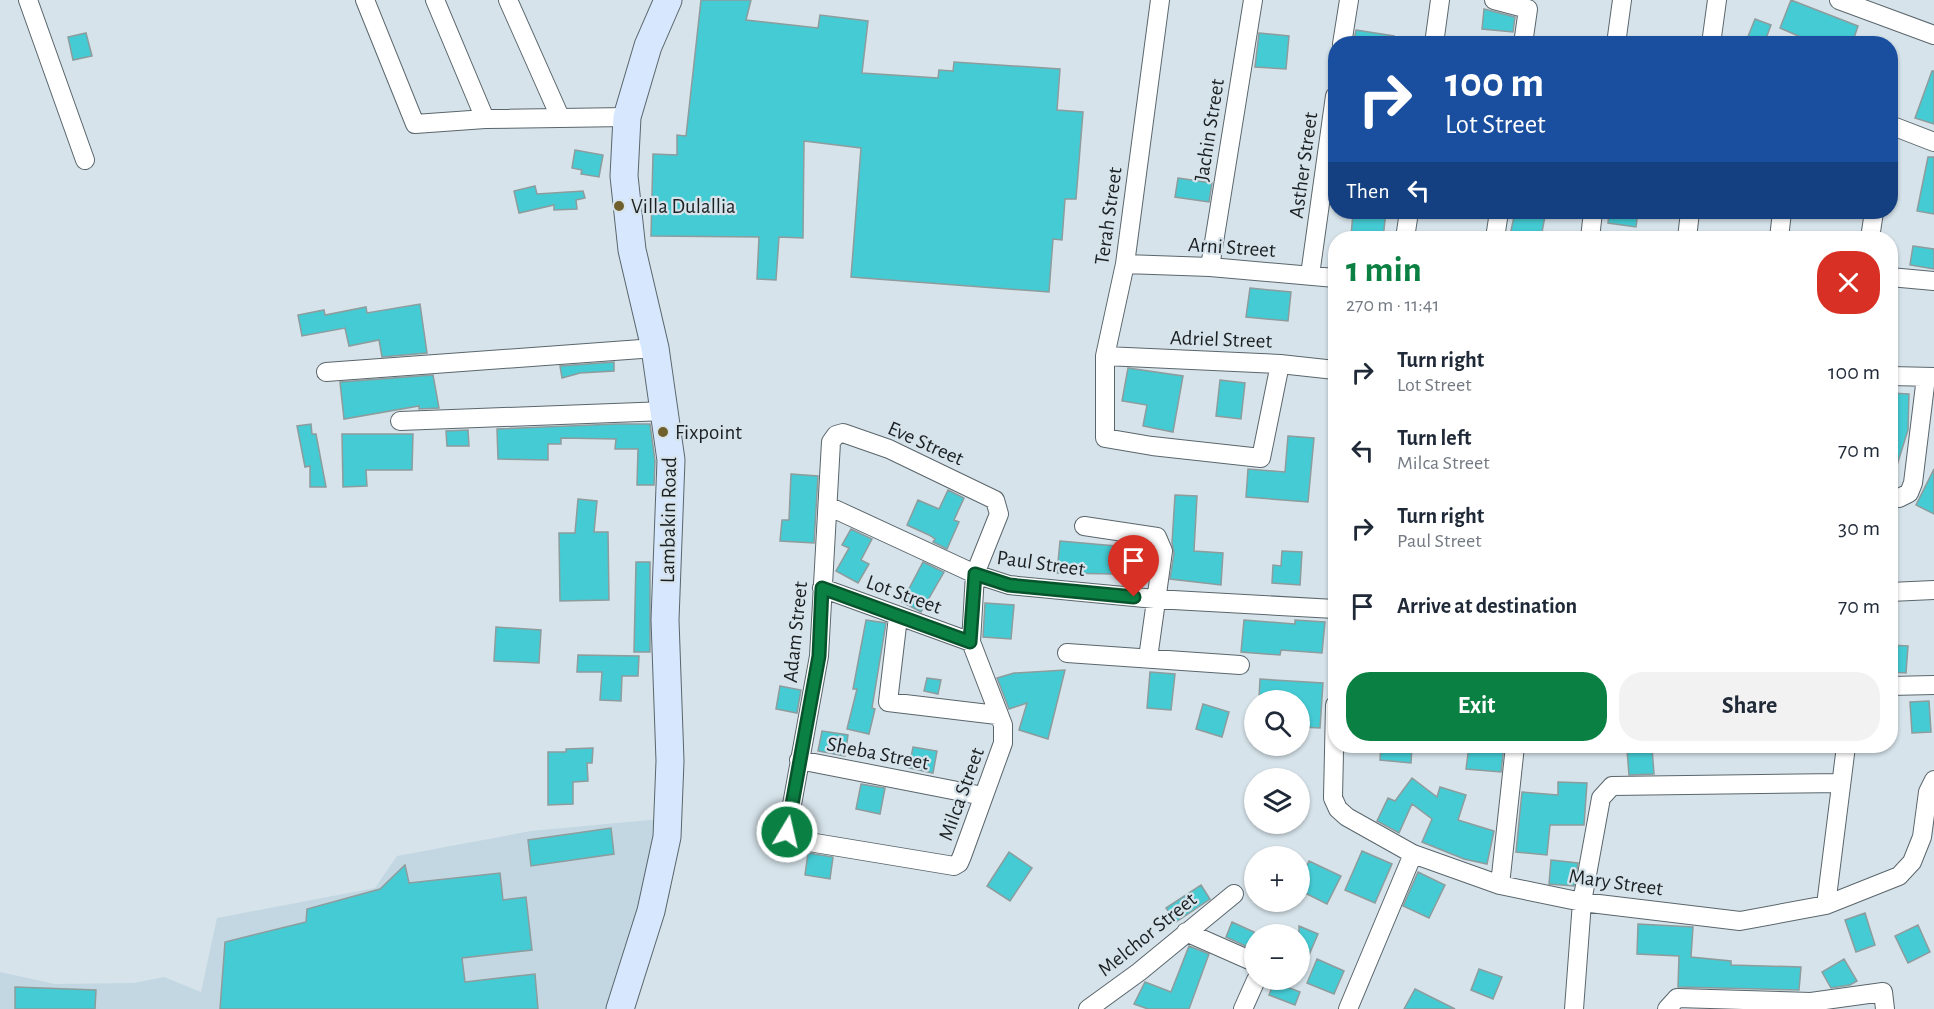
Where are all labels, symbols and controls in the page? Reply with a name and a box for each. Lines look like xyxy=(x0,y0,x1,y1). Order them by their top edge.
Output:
icon: right xyxy=(1346,60,1424,138)
text: 100 m xyxy=(1445,62,1544,104)
street label: Jachin Street xyxy=(1191,77,1228,183)
street label: Asther Street xyxy=(1286,110,1321,219)
text: Lot Street xyxy=(1445,111,1546,138)
street label: Terah Street xyxy=(1091,165,1126,266)
icon: left xyxy=(1402,174,1435,207)
text: Then xyxy=(1346,180,1390,202)
place label: Villa Dulallia xyxy=(631,196,736,217)
marker: Villa Dulallia xyxy=(612,199,626,213)
street label: Arni Street xyxy=(1188,234,1277,261)
button: close xyxy=(1817,251,1880,314)
text: 1 min xyxy=(1346,252,1422,288)
text: 270 m · 11:41 xyxy=(1346,295,1439,315)
street label: Adriel Street xyxy=(1170,327,1273,352)
text: Turn right xyxy=(1397,349,1484,371)
icon: right xyxy=(1346,356,1379,389)
text: 100 m xyxy=(1828,361,1880,383)
text: Lot Street xyxy=(1397,375,1472,395)
street label: Eve Street xyxy=(885,417,967,470)
place label: Fixpoint xyxy=(675,422,742,443)
marker: Fixpoint xyxy=(656,425,670,439)
text: Turn left xyxy=(1397,427,1471,449)
icon: left xyxy=(1346,434,1379,467)
text: 70 m xyxy=(1838,439,1880,461)
text: Milca Street xyxy=(1397,453,1490,473)
street label: Lambakin Road xyxy=(657,457,680,583)
text: Turn right xyxy=(1397,505,1484,527)
icon: right xyxy=(1346,512,1379,545)
text: 30 m xyxy=(1838,517,1880,539)
text: Paul Street xyxy=(1397,531,1482,551)
pin xyxy=(1108,535,1159,597)
icon: arrive xyxy=(1117,544,1150,577)
street label: Paul Street xyxy=(995,547,1087,580)
street label: Lot Street xyxy=(863,571,945,618)
street label: Adam Street xyxy=(780,580,811,684)
icon: arrive xyxy=(1346,590,1379,623)
text: Arrive at destination xyxy=(1397,595,1577,617)
text: 70 m xyxy=(1838,595,1880,617)
button: Exit xyxy=(1346,672,1607,741)
button: Share xyxy=(1619,672,1880,741)
map controls xyxy=(1244,690,1310,990)
button: search xyxy=(1244,690,1310,756)
street label: Sheba Street xyxy=(825,733,931,774)
street label: Milca Street xyxy=(935,745,988,843)
button: layers xyxy=(1244,768,1310,834)
position arrow xyxy=(755,800,819,864)
button: + xyxy=(1244,846,1310,912)
street label: Mary Street xyxy=(1568,866,1665,900)
street label: Melchor Street xyxy=(1094,888,1201,980)
button: − xyxy=(1244,924,1310,990)

